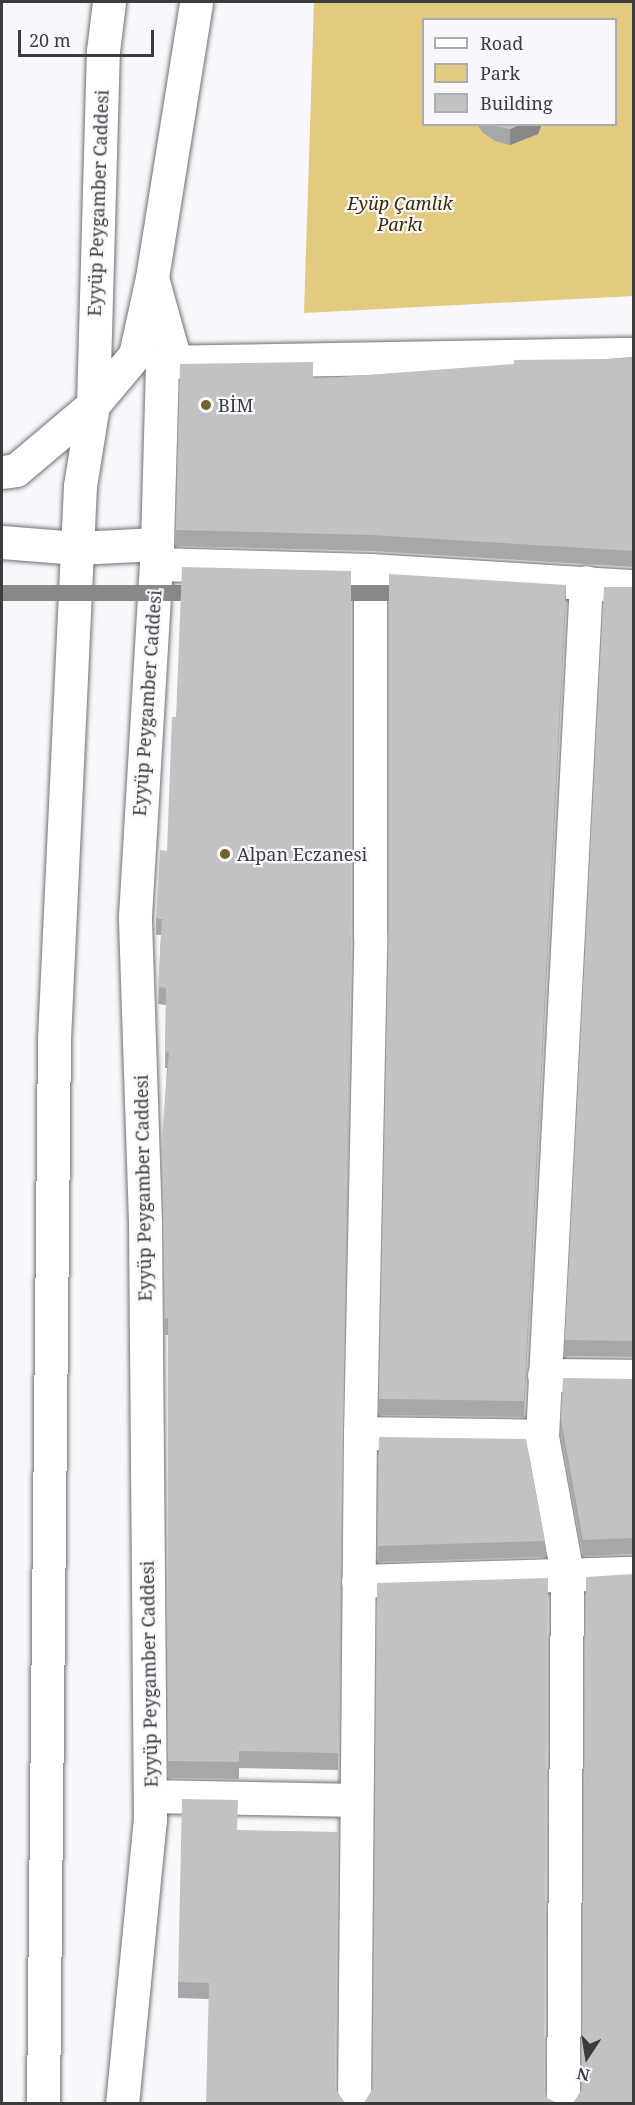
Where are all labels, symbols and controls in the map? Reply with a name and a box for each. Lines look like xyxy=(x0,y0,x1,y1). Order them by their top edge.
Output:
scale bar xyxy=(21,18,158,56)
legend xyxy=(422,18,617,126)
text: 20 m xyxy=(29,28,71,52)
text: Road xyxy=(480,31,523,55)
text: Park xyxy=(480,61,520,85)
street label: Eyyüp Peygamber Caddesi xyxy=(83,89,113,317)
text: Building xyxy=(480,91,553,115)
park label: Eyüp Çamlık Parkı xyxy=(347,193,453,236)
place label: BİM xyxy=(218,394,253,416)
marker: BİM xyxy=(199,398,213,412)
street label: Eyyüp Peygamber Caddesi xyxy=(128,589,166,817)
place label: Alpan Eczanesi xyxy=(237,843,367,865)
marker: Alpan Eczanesi xyxy=(218,847,232,861)
street label: Eyyüp Peygamber Caddesi xyxy=(130,1074,156,1302)
street label: Eyyüp Peygamber Caddesi xyxy=(136,1560,162,1788)
north arrow xyxy=(557,2027,617,2087)
text: N xyxy=(575,2063,592,2087)

